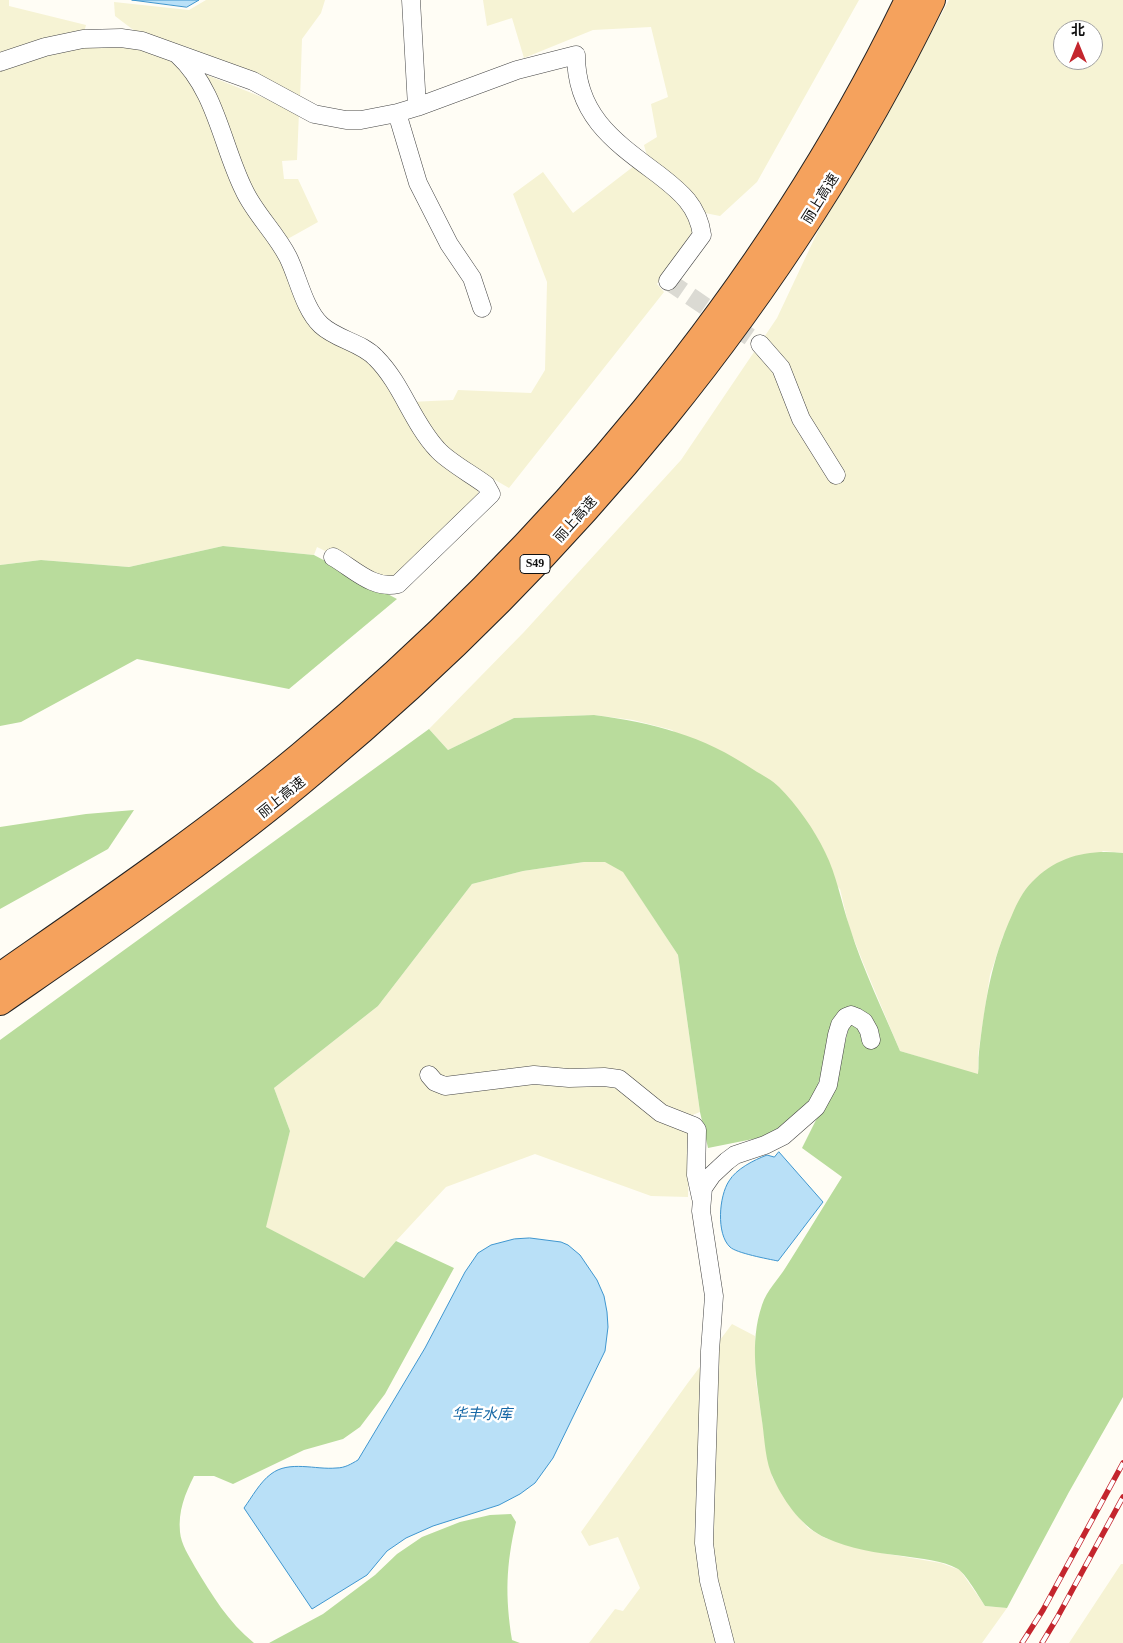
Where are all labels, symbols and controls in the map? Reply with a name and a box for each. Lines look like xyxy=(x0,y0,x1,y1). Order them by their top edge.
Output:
north arrow xyxy=(1053,20,1103,70)
text: 北 xyxy=(1071,23,1085,38)
street label: 丽上高速 xyxy=(799,171,843,227)
street label: 丽上高速 xyxy=(551,494,601,546)
road number: S49 xyxy=(520,554,550,574)
street label: 丽上高速 xyxy=(255,774,309,822)
water label: 华丰水库 xyxy=(452,1406,512,1424)

